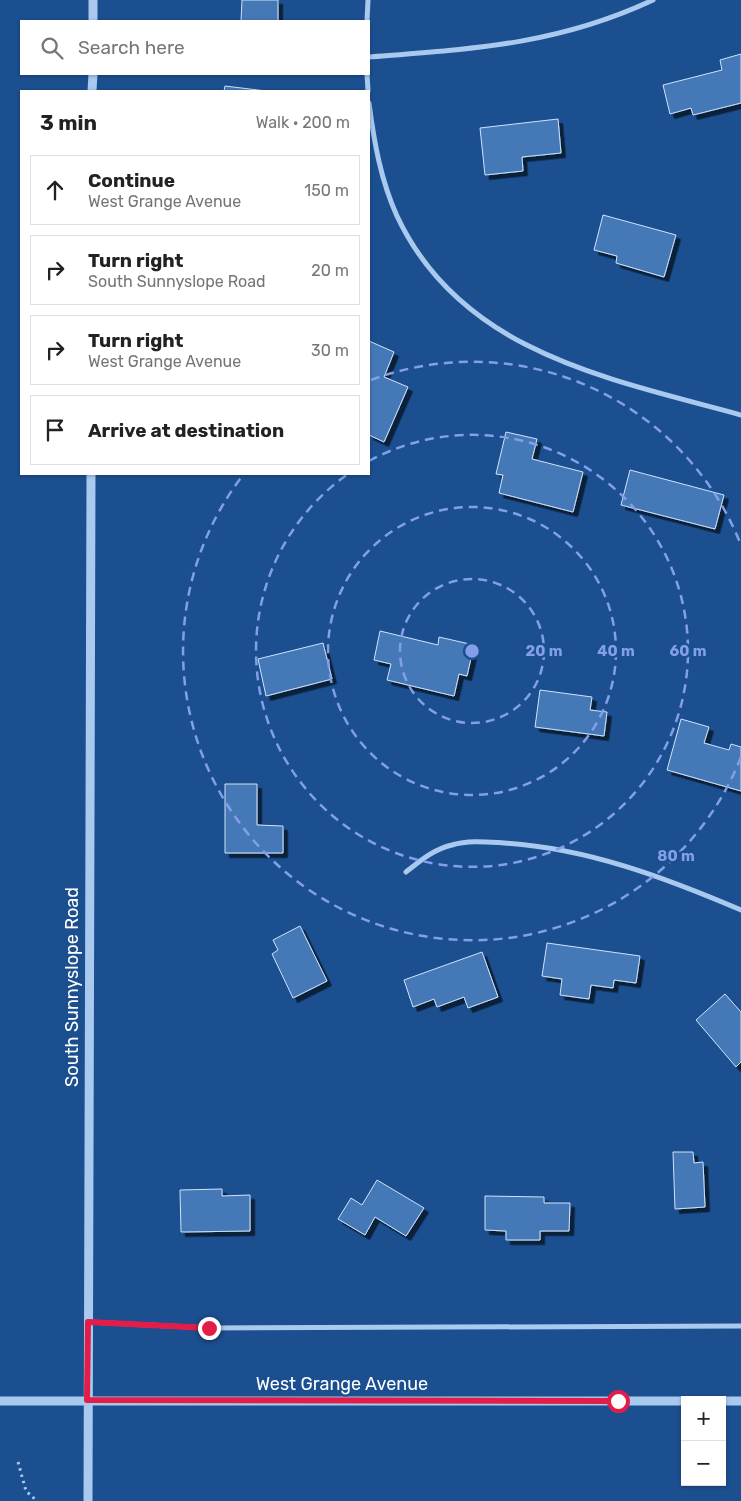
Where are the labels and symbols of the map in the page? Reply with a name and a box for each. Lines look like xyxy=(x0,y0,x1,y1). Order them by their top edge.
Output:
centre of rings xyxy=(463,642,481,660)
text: 20 m xyxy=(526,642,562,660)
text: 40 m xyxy=(597,642,635,660)
text: 60 m xyxy=(670,642,706,660)
text: 80 m xyxy=(657,847,695,865)
street label: South Sunnyslope Road xyxy=(61,887,83,1087)
route end xyxy=(198,1317,221,1340)
street label: West Grange Avenue xyxy=(256,1373,428,1395)
route start xyxy=(607,1390,630,1413)

